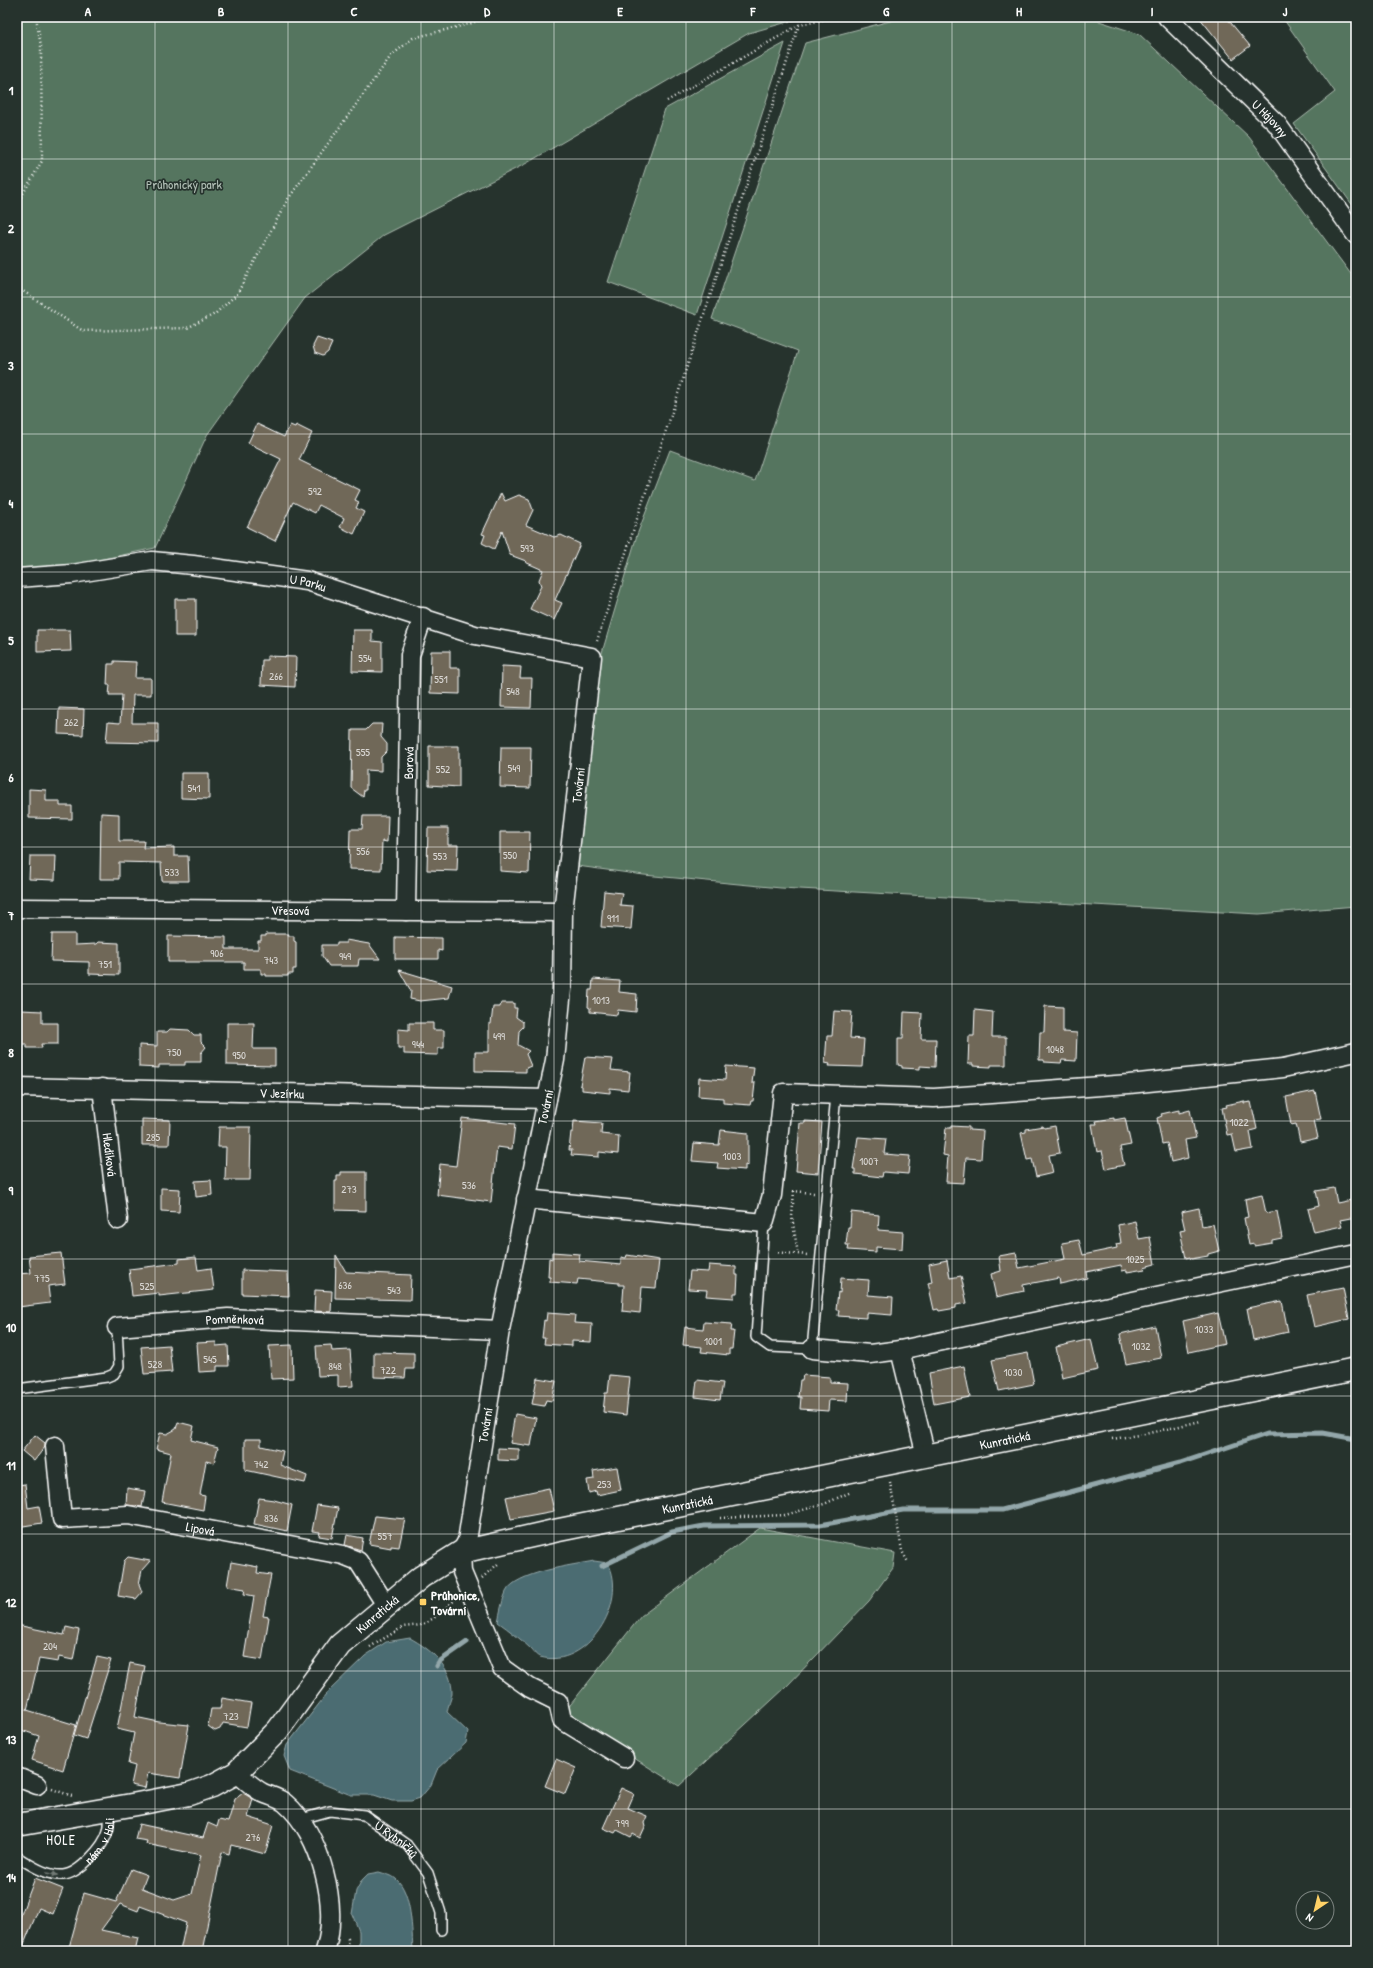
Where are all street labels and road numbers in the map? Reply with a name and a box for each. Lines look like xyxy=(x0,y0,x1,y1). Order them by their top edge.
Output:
street label: U Hájovny xyxy=(1248,96,1293,142)
street label: U Parku xyxy=(289,570,329,596)
street label: Borová xyxy=(399,747,418,779)
street label: Tovární xyxy=(567,766,589,804)
street label: Vřesová xyxy=(271,901,309,919)
street label: V Jezírku xyxy=(260,1083,304,1102)
street label: Tovární xyxy=(533,1088,558,1126)
street label: Hledíková xyxy=(98,1132,122,1177)
street label: Pomněnková xyxy=(205,1309,264,1329)
street label: Tovární xyxy=(473,1406,497,1444)
street label: Kunratická xyxy=(978,1426,1032,1454)
street label: Kunratická xyxy=(661,1490,714,1518)
street label: Lipová xyxy=(184,1517,216,1540)
street label: Kunratická xyxy=(352,1591,402,1637)
street label: U Rybníčků xyxy=(371,1816,423,1862)
street label: nám. v Holi xyxy=(80,1817,118,1868)

